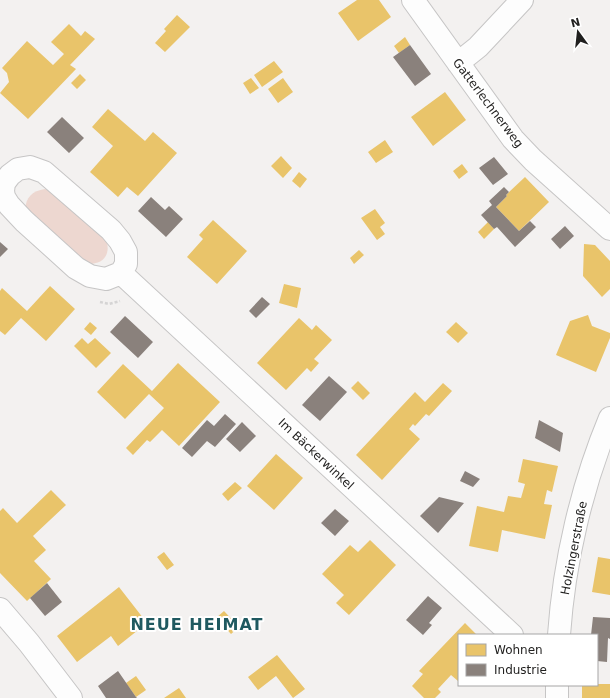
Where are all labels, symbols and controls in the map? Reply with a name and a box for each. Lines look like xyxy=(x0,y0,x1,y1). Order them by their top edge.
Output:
north arrow xyxy=(558,12,598,52)
text: N xyxy=(569,15,582,30)
street label: Gatterlechnerweg xyxy=(450,56,526,150)
street label: Im Bäckerwinkel xyxy=(275,415,357,493)
street label: Holzingerstraße xyxy=(558,500,590,596)
district label: NEUE HEIMAT xyxy=(130,615,264,634)
legend xyxy=(458,634,598,686)
text: Wohnen xyxy=(494,643,543,657)
text: Industrie xyxy=(494,663,547,677)

